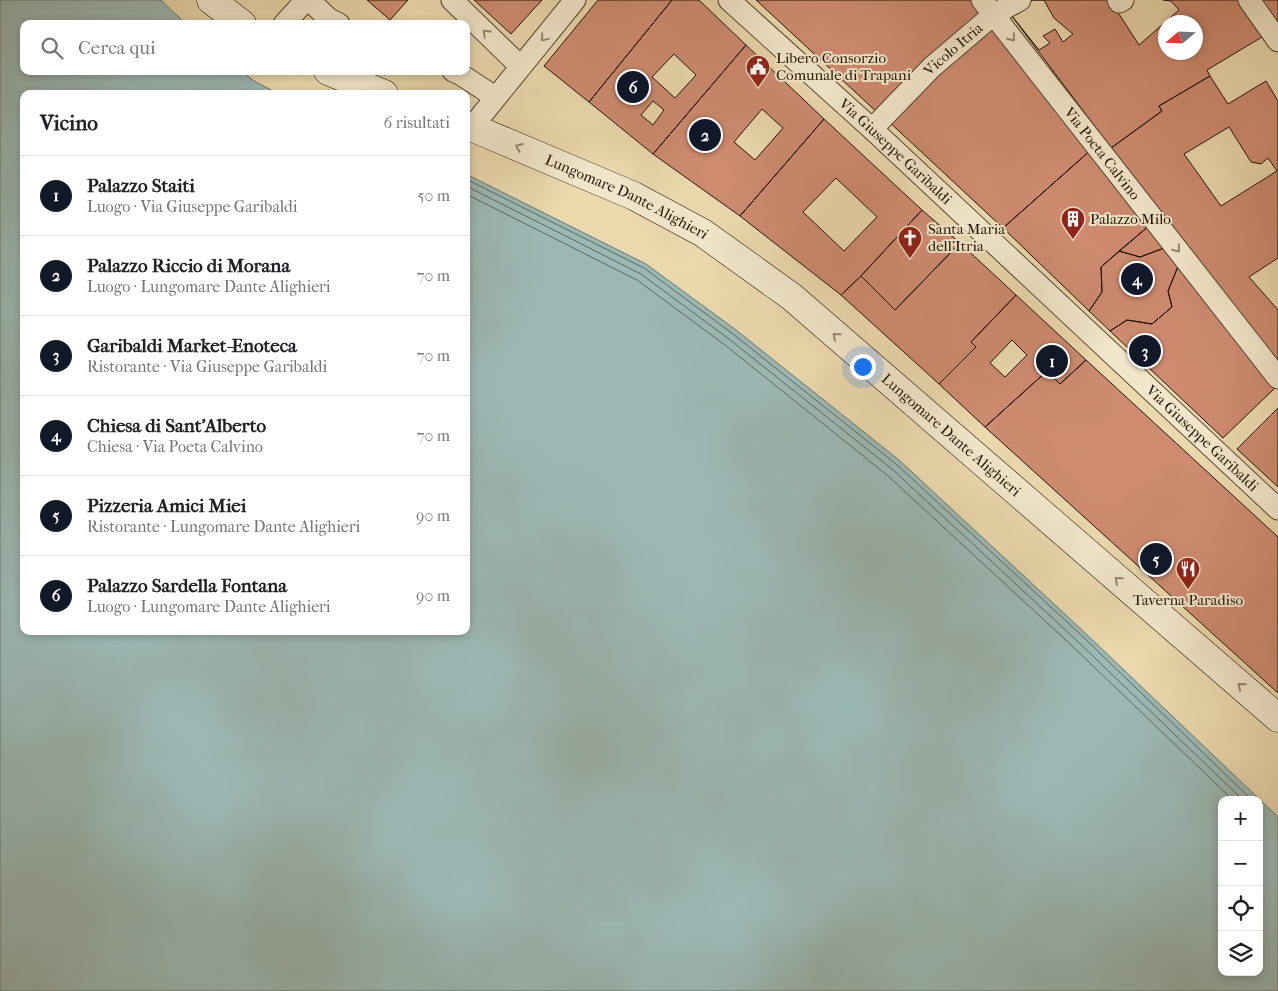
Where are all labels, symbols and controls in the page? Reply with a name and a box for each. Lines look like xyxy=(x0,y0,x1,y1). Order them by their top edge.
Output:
north arrow xyxy=(1158,15,1203,60)
street label: Vicolo Itria xyxy=(919,18,987,80)
search box xyxy=(20,20,470,75)
one-way arrow xyxy=(483,30,492,39)
one-way arrow xyxy=(540,32,549,41)
one-way arrow xyxy=(1006,32,1014,41)
icon: search xyxy=(38,34,66,62)
text: Cerca qui xyxy=(78,37,156,59)
place label: Libero Consorzio Comunale di Trapani xyxy=(776,49,912,84)
public building icon: Libero Consorzio Comunale di Trapani xyxy=(745,54,771,88)
pin: 6 xyxy=(617,68,649,106)
street label: Via Giuseppe Garibaldi xyxy=(835,94,956,208)
street label: Via Poeta Calvino xyxy=(1060,103,1144,204)
text: Vicino xyxy=(40,111,98,135)
text: 6 risultati xyxy=(384,113,450,132)
pin: 2 xyxy=(689,116,721,154)
one-way arrow xyxy=(515,142,524,153)
street label: Lungomare Dante Alighieri xyxy=(542,150,712,243)
text: Palazzo Staiti xyxy=(87,175,195,197)
text: 1 xyxy=(53,186,59,205)
text: 50 m xyxy=(418,186,450,205)
text: Luogo · Via Giuseppe Garibaldi xyxy=(87,197,298,216)
building icon: Palazzo Milo xyxy=(1060,206,1086,240)
place label: Palazzo Milo xyxy=(1090,210,1171,228)
place label: Santa Maria dell'Itria xyxy=(928,220,1006,255)
church icon: Santa Maria dell'Itria xyxy=(897,225,923,259)
one-way arrow xyxy=(1171,243,1179,252)
text: Palazzo Riccio di Morana xyxy=(87,255,290,277)
pin: 4 xyxy=(1121,260,1153,298)
text: 2 xyxy=(52,266,60,285)
text: 70 m xyxy=(417,266,450,285)
text: Luogo · Lungomare Dante Alighieri xyxy=(87,277,331,296)
pin: 3 xyxy=(1129,332,1161,370)
one-way arrow xyxy=(833,333,842,342)
text: Garibaldi Market-Enoteca xyxy=(87,335,297,357)
pin: 1 xyxy=(1036,342,1068,380)
text: 3 xyxy=(53,346,59,365)
text: 70 m xyxy=(417,346,450,365)
your location xyxy=(850,354,876,380)
text: Ristorante · Via Giuseppe Garibaldi xyxy=(87,357,327,376)
street label: Lungomare Dante Alighieri xyxy=(878,370,1025,501)
street label: Via Giuseppe Garibaldi xyxy=(1142,381,1263,495)
text: Chiesa di Sant'Alberto xyxy=(87,415,266,437)
text: 4 xyxy=(51,426,61,445)
text: 70 m xyxy=(417,426,450,445)
text: Chiesa · Via Poeta Calvino xyxy=(87,437,263,456)
text: Pizzeria Amici Miei xyxy=(87,495,246,517)
text: 5 xyxy=(53,506,59,525)
text: 90 m xyxy=(416,506,450,525)
text: Ristorante · Lungomare Dante Alighieri xyxy=(87,517,360,536)
pin: 5 xyxy=(1140,540,1172,578)
restaurant icon: Taverna Paradiso xyxy=(1175,556,1201,590)
text: Palazzo Sardella Fontana xyxy=(87,575,287,597)
one-way arrow xyxy=(1115,576,1124,585)
text: 6 xyxy=(52,586,60,605)
text: 90 m xyxy=(416,586,450,605)
place label: Taverna Paradiso xyxy=(1133,591,1244,609)
text: Luogo · Lungomare Dante Alighieri xyxy=(87,597,331,616)
one-way arrow xyxy=(1238,683,1247,692)
map controls xyxy=(1218,796,1263,976)
button: + xyxy=(1218,796,1263,841)
button: − xyxy=(1218,841,1263,886)
button: locate xyxy=(1218,886,1263,931)
button: layers xyxy=(1218,931,1263,976)

